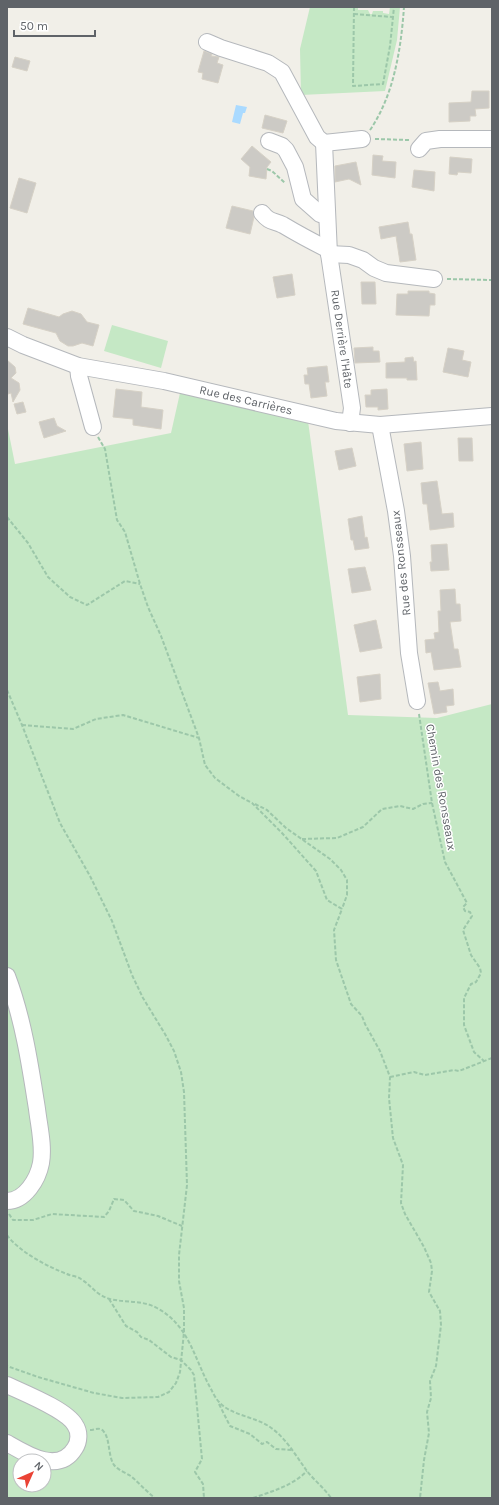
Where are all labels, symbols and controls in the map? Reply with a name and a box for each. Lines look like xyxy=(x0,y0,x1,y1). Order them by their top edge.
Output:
scale bar xyxy=(14,12,95,38)
text: 50 m xyxy=(20,19,48,33)
street label: Rue Derrière l'Hâte xyxy=(328,289,356,389)
street label: Rue des Carrières xyxy=(198,382,294,418)
street label: Rue des Ronsseaux xyxy=(388,510,414,616)
street label: Chemin des Ronsseaux xyxy=(423,723,459,851)
north arrow xyxy=(12,1453,52,1493)
text: N xyxy=(31,1459,46,1474)

